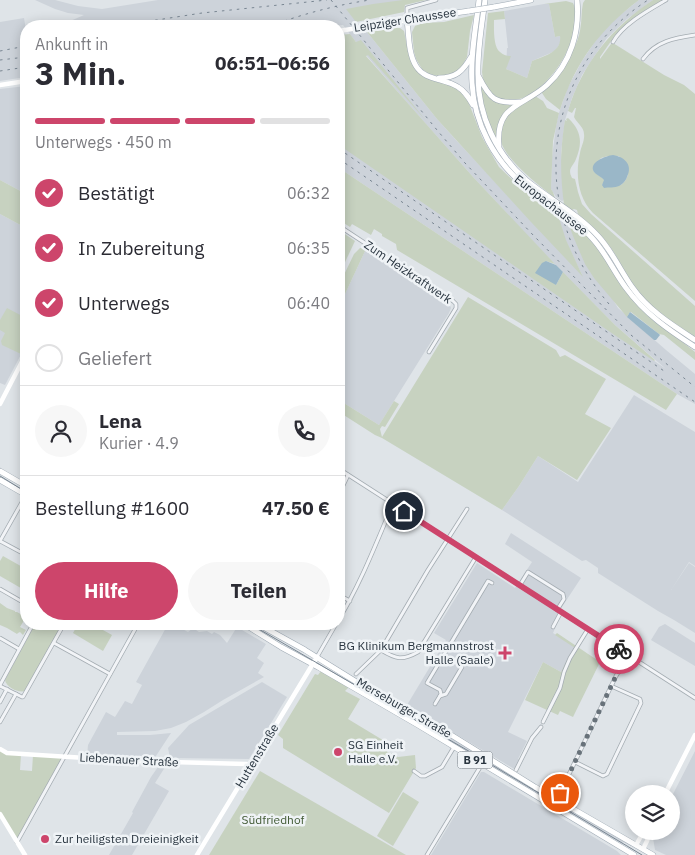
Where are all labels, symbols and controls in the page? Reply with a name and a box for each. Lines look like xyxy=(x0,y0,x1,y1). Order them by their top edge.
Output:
street label: Leipziger Chaussee xyxy=(353,4,458,35)
text: Ankunft in xyxy=(35,34,108,54)
text: 06:51–06:56 xyxy=(215,51,330,75)
text: 3 Min. xyxy=(35,52,126,94)
text: Unterwegs · 450 m xyxy=(35,132,172,152)
street label: Europachaussee xyxy=(512,171,591,238)
icon: check xyxy=(35,179,63,207)
text: Bestätigt xyxy=(78,181,155,205)
text: 06:32 xyxy=(287,183,330,203)
icon: check xyxy=(35,234,63,262)
text: In Zubereitung xyxy=(78,236,204,260)
street label: Zum Heizkraftwerk xyxy=(362,237,455,307)
text: 06:35 xyxy=(287,238,330,258)
icon: check xyxy=(35,289,63,317)
text: Unterwegs xyxy=(78,291,170,315)
text: 06:40 xyxy=(287,293,330,313)
text: Geliefert xyxy=(78,346,152,370)
button: person xyxy=(35,405,87,457)
button: phone xyxy=(278,405,330,457)
text: Lena xyxy=(99,409,142,433)
text: Kurier · 4.9 xyxy=(99,433,179,453)
pin xyxy=(383,490,425,532)
text: Bestellung #1600 xyxy=(35,496,189,520)
text: 47.50 € xyxy=(262,496,330,520)
icon: home xyxy=(390,497,418,525)
button: Hilfe xyxy=(35,562,178,620)
button: Teilen xyxy=(188,562,330,620)
courier xyxy=(594,624,644,674)
icon: bike xyxy=(605,635,633,663)
place label: BG Klinikum Bergmannstrost Halle (Saale) xyxy=(339,638,494,667)
marker: BG Klinikum Bergmannstrost Halle (Saale) xyxy=(498,646,512,660)
street label: Merseburger Straße xyxy=(354,674,455,741)
street label: Huttenstraße xyxy=(232,721,282,790)
place label: SG Einheit Halle e.V. xyxy=(348,737,404,766)
marker: SG Einheit Halle e.V. xyxy=(332,746,344,758)
street label: Liebenauer Straße xyxy=(79,749,179,770)
road number: B 91 xyxy=(458,752,492,768)
pin xyxy=(539,772,581,814)
icon: bag xyxy=(546,779,574,807)
map controls xyxy=(625,785,680,840)
button: layers xyxy=(625,785,680,840)
park label: Südfriedhof xyxy=(242,812,305,827)
place label: Zur heiligsten Dreieinigkeit xyxy=(55,831,199,846)
marker: Zur heiligsten Dreieinigkeit xyxy=(39,833,51,845)

